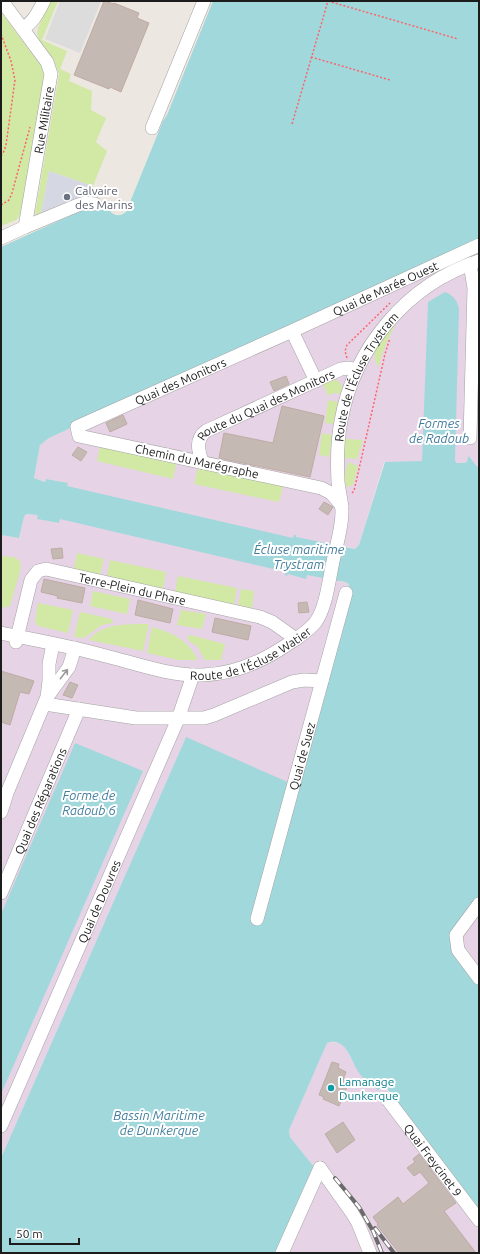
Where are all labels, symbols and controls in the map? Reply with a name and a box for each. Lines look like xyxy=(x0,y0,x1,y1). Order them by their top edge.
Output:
street label: Rue Militaire xyxy=(31,85,55,155)
place label: Calvaire des Marins xyxy=(75,184,133,211)
marker: Calvaire des Marins xyxy=(62,192,72,202)
street label: Quai de Marée Ouest xyxy=(331,258,440,318)
street label: Route de l'Écluse Trystram xyxy=(332,309,400,442)
street label: Quai des Monitors xyxy=(133,355,228,407)
street label: Route du Quai des Monitors xyxy=(194,367,336,442)
water label: Formes de Radoub xyxy=(409,416,469,445)
street label: Chemin du Marégraphe xyxy=(134,442,260,480)
water label: Écluse maritime Trystram xyxy=(254,541,345,571)
street label: Terre-Plein du Phare xyxy=(78,570,187,607)
street label: Route de l'Écluse Watier xyxy=(190,624,314,682)
one-way arrow xyxy=(59,668,68,679)
street label: Quai de Suez xyxy=(286,720,317,791)
street label: Quai des Réparations xyxy=(12,746,68,856)
water label: Forme de Radoub 6 xyxy=(62,788,116,817)
street label: Quai de Douvres xyxy=(75,858,122,945)
place label: Lamanage Dunkerque xyxy=(339,1075,399,1102)
marker: Lamanage Dunkerque xyxy=(326,1083,336,1093)
water label: Bassin Maritime de Dunkerque xyxy=(113,1108,205,1137)
street label: Quai Freycinet 9 xyxy=(402,1121,465,1198)
scale bar xyxy=(10,1220,79,1246)
text: 50 m xyxy=(16,1227,43,1240)

